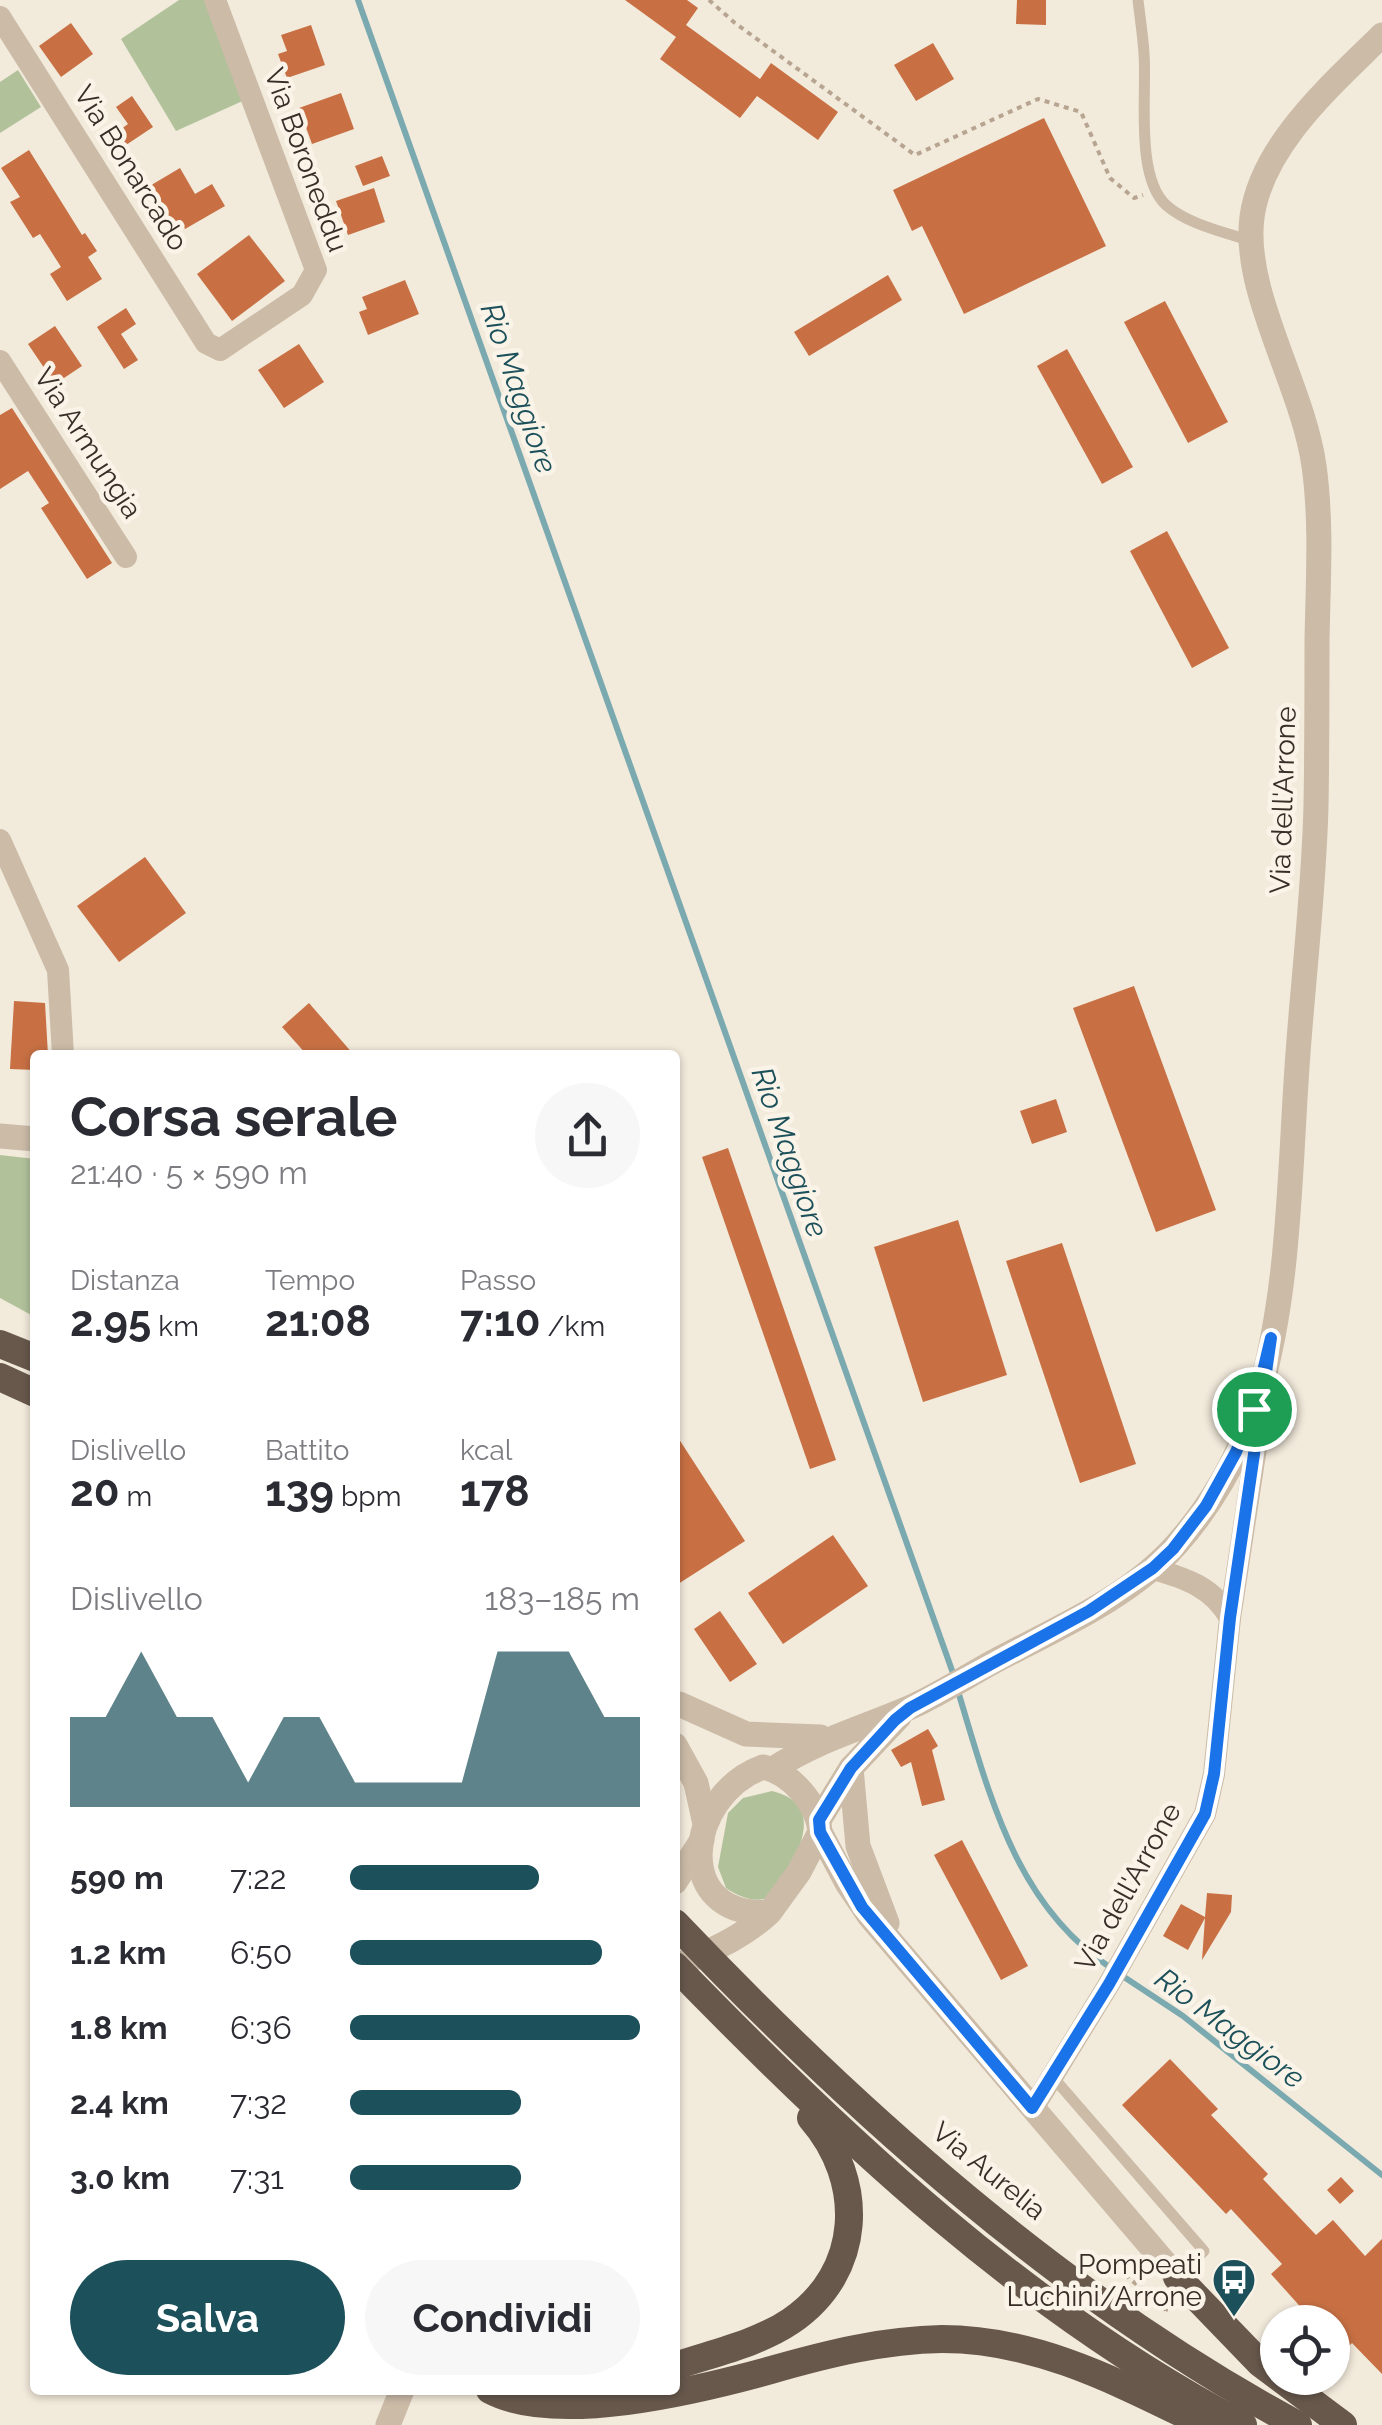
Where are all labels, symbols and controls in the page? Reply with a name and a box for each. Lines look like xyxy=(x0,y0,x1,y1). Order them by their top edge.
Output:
street label: Via Boroneddu xyxy=(257,64,355,256)
street label: Via Bonarcado xyxy=(67,79,195,257)
water label: Rio Maggiore xyxy=(474,298,564,478)
street label: Via Armungia xyxy=(27,362,149,524)
street label: Via dell'Arrone xyxy=(1263,706,1303,894)
water label: Rio Maggiore xyxy=(745,1062,835,1242)
button: share xyxy=(535,1083,640,1188)
text: Corsa serale xyxy=(70,1084,397,1149)
text: 21:40 · 5 × 590 m xyxy=(70,1154,308,1191)
text: Distanza xyxy=(70,1264,180,1297)
text: Tempo xyxy=(265,1264,355,1297)
text: Passo xyxy=(460,1264,536,1297)
text: 2.95 xyxy=(70,1297,151,1346)
text: 21:08 xyxy=(265,1297,371,1346)
text: 7:10 xyxy=(460,1297,540,1346)
text: km xyxy=(151,1310,199,1343)
text: /km xyxy=(540,1310,605,1343)
pin xyxy=(1212,1367,1297,1452)
icon: arrive xyxy=(1227,1382,1282,1437)
text: Dislivello xyxy=(70,1434,186,1467)
text: Battito xyxy=(265,1434,349,1467)
text: kcal xyxy=(460,1434,512,1467)
text: 20 xyxy=(70,1467,119,1516)
text: 139 xyxy=(265,1467,334,1516)
text: 178 xyxy=(460,1467,530,1516)
text: m xyxy=(119,1480,152,1513)
text: bpm xyxy=(334,1480,401,1513)
text: Dislivello xyxy=(70,1580,203,1617)
text: 183–185 m xyxy=(485,1580,640,1617)
street label: Via dell'Arrone xyxy=(1068,1797,1188,1977)
text: 590 m xyxy=(70,1859,164,1896)
text: 7:22 xyxy=(230,1859,286,1896)
text: 1.2 km xyxy=(70,1934,166,1971)
text: 6:50 xyxy=(230,1934,292,1971)
water label: Rio Maggiore xyxy=(1149,1961,1311,2095)
text: 1.8 km xyxy=(70,2009,168,2046)
text: 6:36 xyxy=(230,2009,292,2046)
text: 2.4 km xyxy=(70,2084,169,2121)
text: 7:32 xyxy=(230,2084,287,2121)
street label: Via Aurelia xyxy=(926,2115,1052,2227)
text: 3.0 km xyxy=(70,2159,170,2196)
text: 7:31 xyxy=(230,2159,284,2196)
place label: Pompeati Luchini/Arrone xyxy=(1007,2248,1202,2313)
bus stop icon: Pompeati Luchini/Arrone xyxy=(1211,2257,1257,2318)
button: Salva xyxy=(70,2260,345,2375)
button: Condividi xyxy=(365,2260,640,2375)
map controls xyxy=(1260,2305,1350,2395)
button: locate xyxy=(1260,2305,1350,2395)

